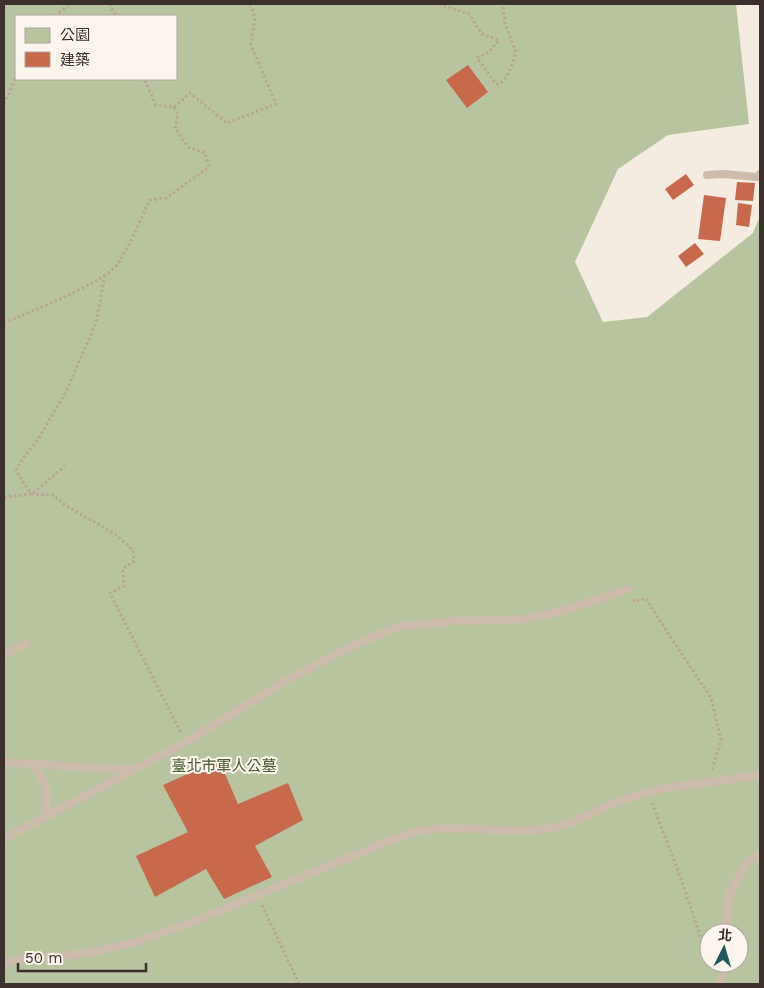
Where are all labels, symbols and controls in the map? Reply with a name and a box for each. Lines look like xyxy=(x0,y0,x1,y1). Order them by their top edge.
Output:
legend xyxy=(15,15,178,80)
text: 公園 xyxy=(60,26,90,44)
text: 建築 xyxy=(60,51,90,69)
park label: 臺北市軍人公墓 xyxy=(171,757,277,775)
north arrow xyxy=(699,923,749,973)
text: 北 xyxy=(717,926,733,944)
scale bar xyxy=(18,940,145,972)
text: 50 m xyxy=(25,949,62,967)

